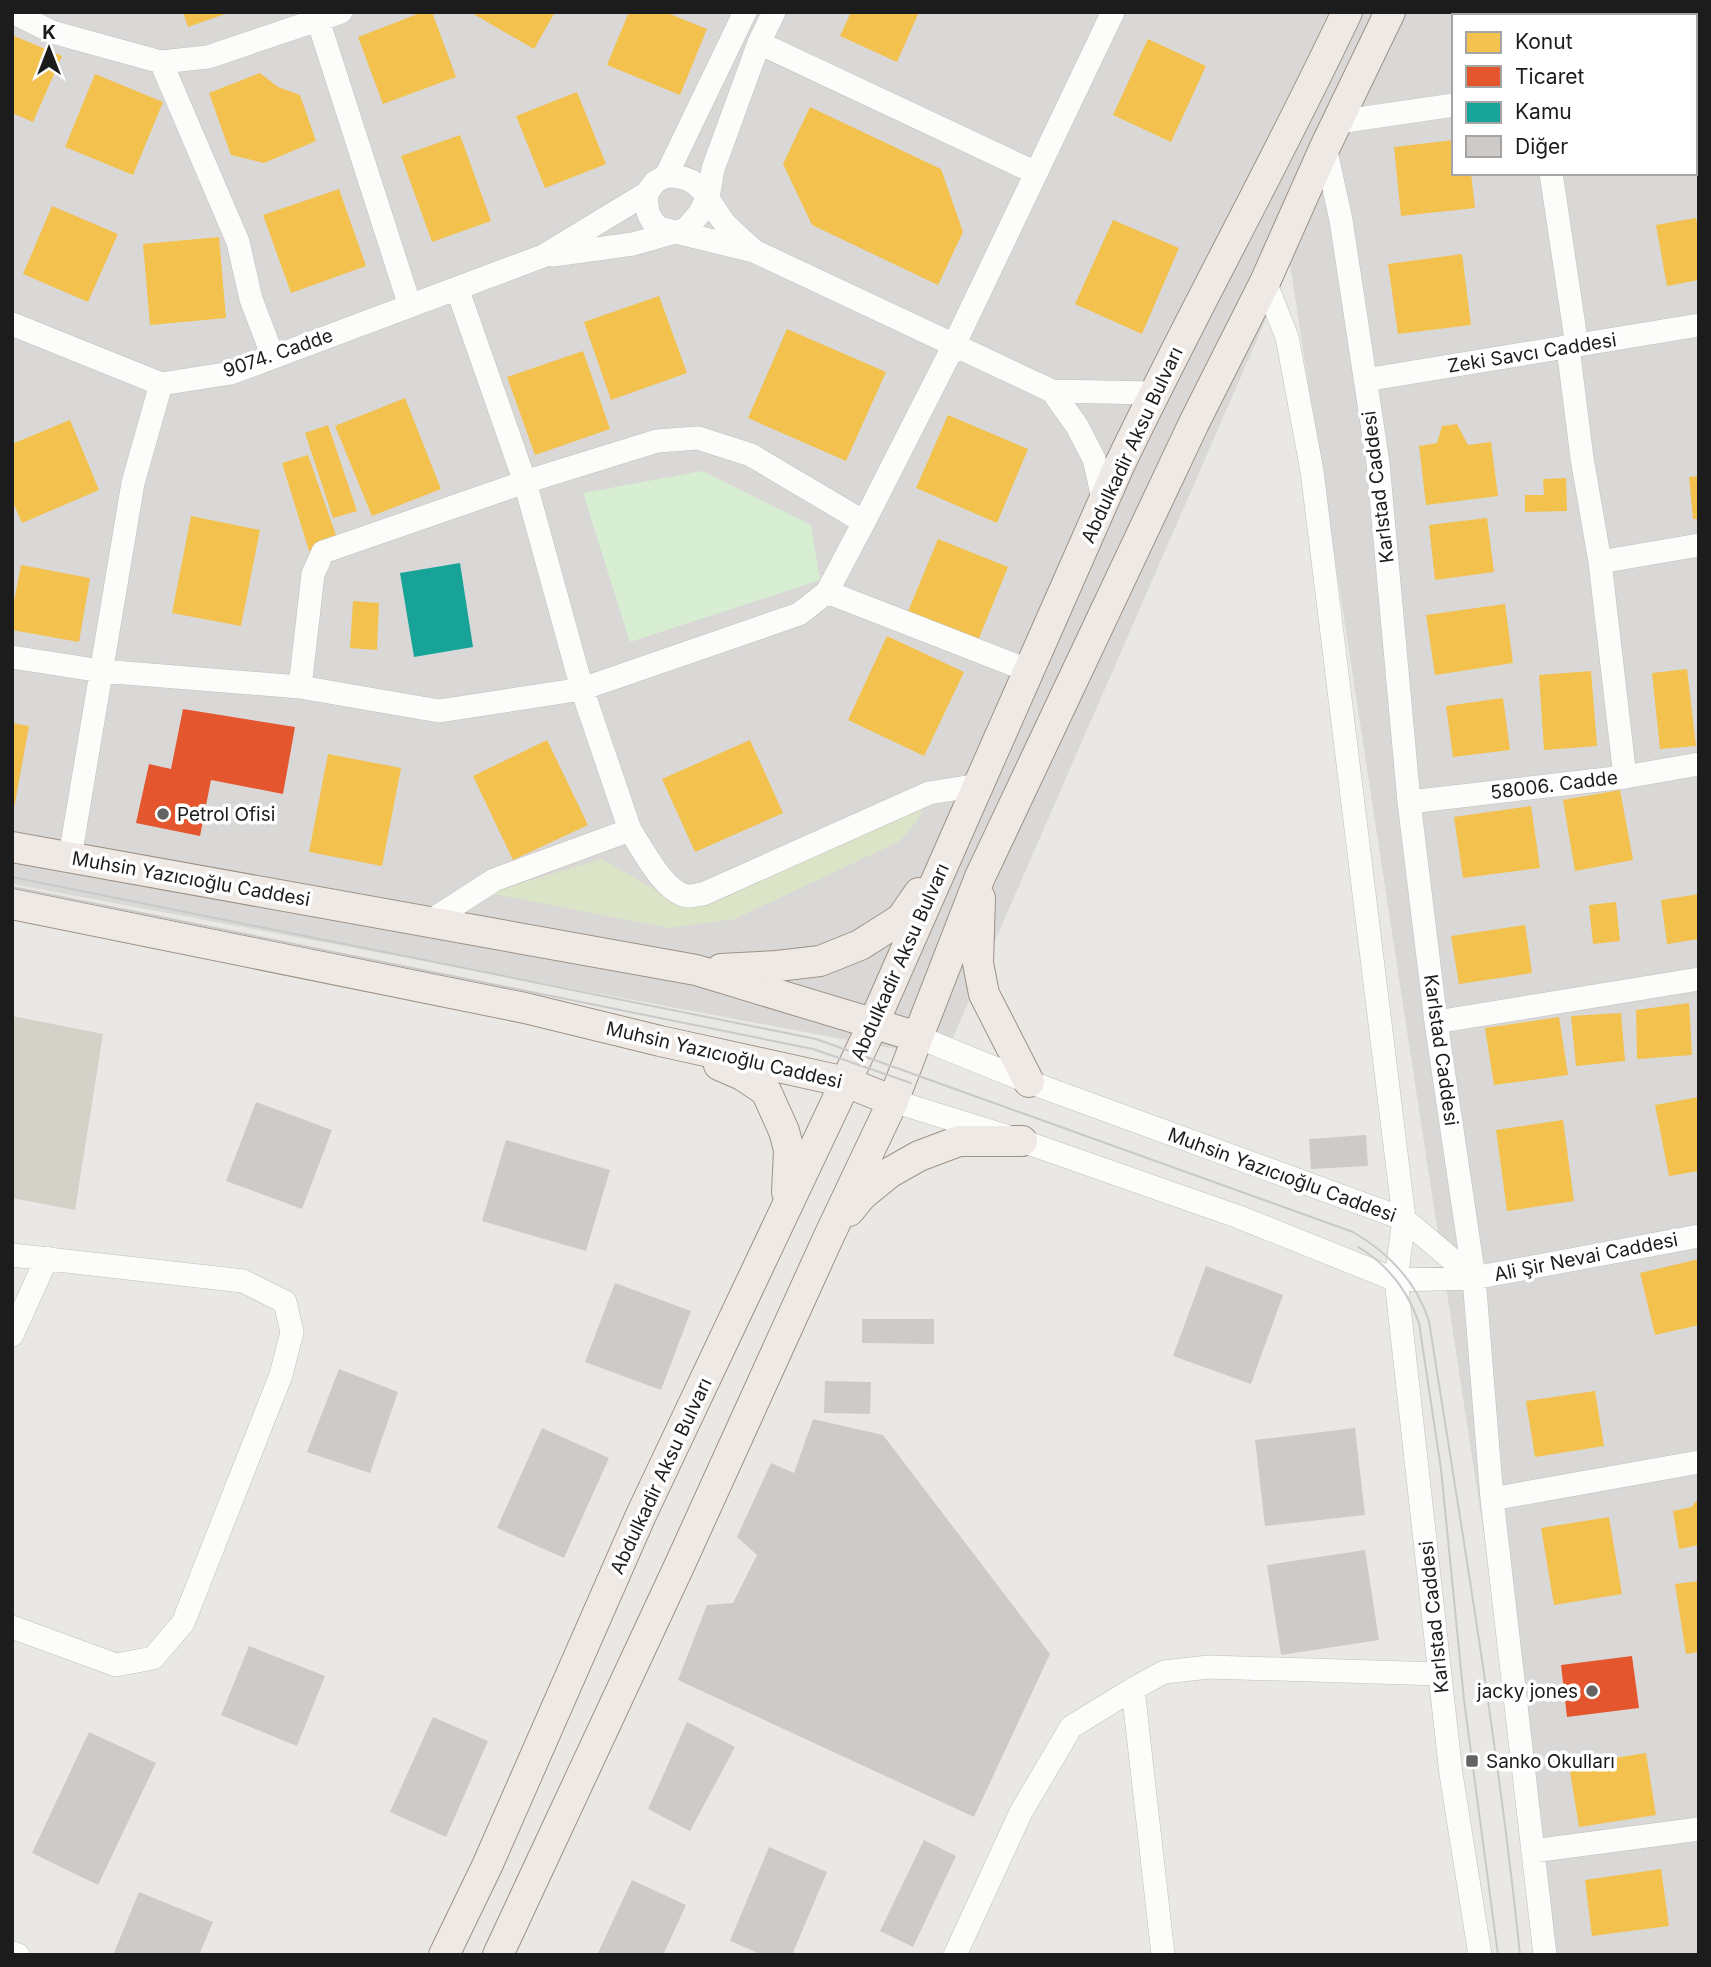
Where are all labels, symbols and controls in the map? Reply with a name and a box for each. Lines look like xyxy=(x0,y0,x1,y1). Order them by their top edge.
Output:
north arrow xyxy=(14,14,84,84)
legend xyxy=(1452,14,1697,175)
text: K xyxy=(42,21,56,44)
text: Konut xyxy=(1515,29,1573,54)
text: Ticaret xyxy=(1515,64,1584,89)
text: Kamu xyxy=(1515,99,1572,124)
text: Diğer xyxy=(1515,134,1568,159)
street label: 9074. Cadde xyxy=(220,324,336,382)
street label: Zeki Savcı Caddesi xyxy=(1446,328,1618,378)
street label: Abdulkadir Aksu Bulvarı xyxy=(1076,343,1188,547)
street label: Karlstad Caddesi xyxy=(1357,410,1399,564)
street label: 58006. Cadde xyxy=(1489,766,1619,804)
place label: Petrol Ofisi xyxy=(177,803,275,826)
marker: Petrol Ofisi xyxy=(155,806,171,822)
street label: Muhsin Yazıcıoğlu Caddesi xyxy=(70,847,312,911)
street label: Abdulkadir Aksu Bulvarı xyxy=(846,860,954,1064)
street label: Karlstad Caddesi xyxy=(1419,973,1463,1127)
street label: Muhsin Yazıcıoğlu Caddesi xyxy=(604,1017,844,1093)
street label: Muhsin Yazıcıoğlu Caddesi xyxy=(1165,1123,1399,1227)
street label: Ali Şir Nevai Caddesi xyxy=(1492,1228,1680,1286)
street label: Abdulkadir Aksu Bulvarı xyxy=(605,1374,717,1578)
street label: Karlstad Caddesi xyxy=(1415,1540,1453,1694)
place label: jacky jones xyxy=(1476,1680,1578,1703)
marker: jacky jones xyxy=(1584,1683,1600,1699)
place label: Sanko Okulları xyxy=(1486,1750,1615,1773)
marker: Sanko Okulları xyxy=(1464,1753,1480,1769)

